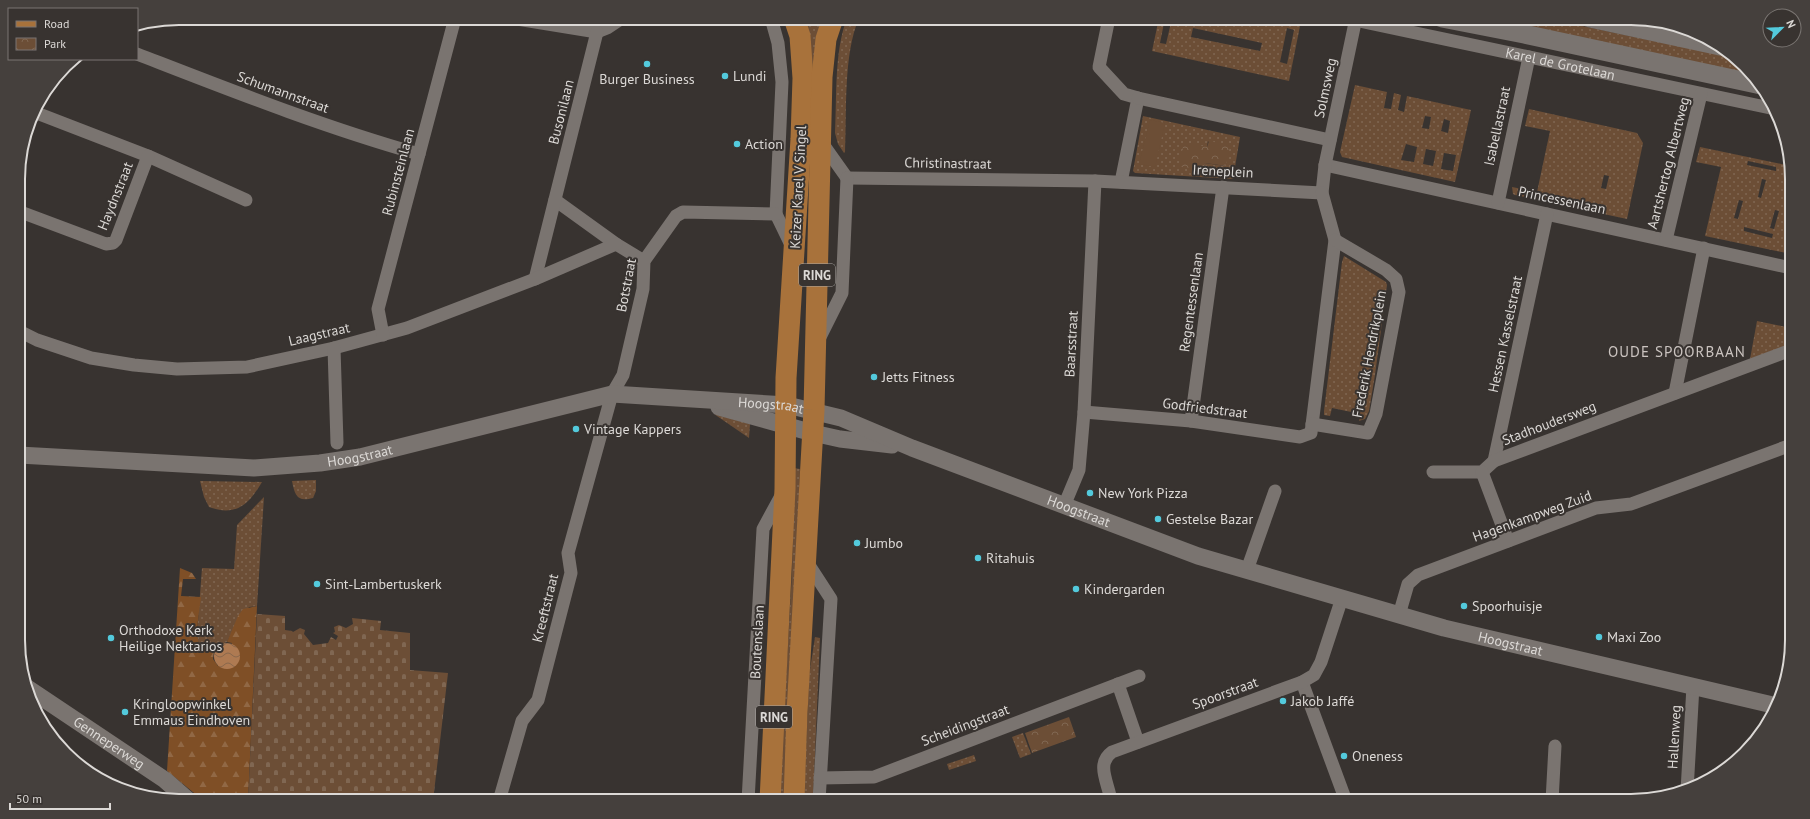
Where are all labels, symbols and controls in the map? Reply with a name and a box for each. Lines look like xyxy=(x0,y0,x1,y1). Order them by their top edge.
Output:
legend xyxy=(8,8,138,60)
north arrow xyxy=(1762,8,1802,48)
text: Road xyxy=(44,16,69,31)
text: N xyxy=(1783,18,1799,30)
text: Park xyxy=(44,36,66,51)
street label: Karel de Grotelaan xyxy=(1504,43,1617,84)
street label: Solmsweg xyxy=(1310,56,1340,120)
marker: Burger Business xyxy=(642,59,652,69)
street label: Schumannstraat xyxy=(235,67,332,117)
place label: Lundi xyxy=(733,67,766,85)
place label: Burger Business xyxy=(599,70,695,88)
marker: Lundi xyxy=(720,71,730,81)
street label: Busonilaan xyxy=(544,78,578,146)
street label: Isabellastraat xyxy=(1480,84,1514,167)
street label: Aartshertog Albertweg xyxy=(1643,95,1693,231)
street label: Keizer Karel V Singel xyxy=(786,125,810,249)
street label: Rubinsteinlaan xyxy=(378,127,418,217)
place label: Action xyxy=(745,135,783,153)
marker: Action xyxy=(732,139,742,149)
street label: Christinastraat xyxy=(904,153,992,173)
street label: Haydnstraat xyxy=(93,159,137,233)
street label: Ireneplein xyxy=(1192,160,1254,182)
street label: Princessenlaan xyxy=(1517,182,1607,218)
street label: Regentessenlaan xyxy=(1175,251,1207,353)
street label: Botstraat xyxy=(612,256,640,313)
road number: RING xyxy=(799,264,835,286)
street label: Hessen Kasselstraat xyxy=(1484,274,1526,394)
street label: Frederik Hendrikplein xyxy=(1348,289,1390,419)
street label: Baarsstraat xyxy=(1060,310,1082,378)
street label: Laagstraat xyxy=(287,318,352,350)
district label: OUDE SPOORBAAN xyxy=(1608,342,1746,361)
place label: Jetts Fitness xyxy=(881,368,955,386)
marker: Jetts Fitness xyxy=(869,372,879,382)
street label: Hoogstraat xyxy=(737,393,806,418)
street label: Godfriedstraat xyxy=(1162,394,1249,422)
street label: Stadhoudersweg xyxy=(1499,397,1599,449)
place label: Vintage Kappers xyxy=(583,420,682,438)
marker: Vintage Kappers xyxy=(571,424,581,434)
street label: Hoogstraat xyxy=(326,440,394,471)
place label: New York Pizza xyxy=(1098,484,1188,502)
street label: Hagenkampweg Zuid xyxy=(1470,486,1594,546)
marker: New York Pizza xyxy=(1085,488,1095,498)
street label: Hoogstraat xyxy=(1045,491,1113,531)
place label: Gestelse Bazar xyxy=(1166,510,1253,528)
marker: Gestelse Bazar xyxy=(1153,514,1163,524)
place label: Jumbo xyxy=(864,534,903,552)
marker: Jumbo xyxy=(852,538,862,548)
place label: Ritahuis xyxy=(986,549,1035,567)
marker: Ritahuis xyxy=(973,553,983,563)
street label: Kreeftstraat xyxy=(528,572,562,644)
place label: Sint-Lambertuskerk xyxy=(325,575,442,593)
marker: Sint-Lambertuskerk xyxy=(312,579,322,589)
place label: Kindergarden xyxy=(1084,580,1165,598)
marker: Kindergarden xyxy=(1071,584,1081,594)
place label: Spoorhuisje xyxy=(1472,597,1542,615)
marker: Spoorhuisje xyxy=(1459,601,1469,611)
street label: Boutenslaan xyxy=(746,605,768,679)
place label: Orthodoxe Kerk Heilige Nektarios xyxy=(119,621,222,655)
street label: Hoogstraat xyxy=(1476,627,1545,660)
place label: Maxi Zoo xyxy=(1607,628,1661,646)
marker: Maxi Zoo xyxy=(1594,632,1604,642)
marker: Orthodoxe Kerk Heilige Nektarios xyxy=(106,633,116,643)
street label: Spoorstraat xyxy=(1190,673,1261,713)
place label: Jakob Jaffé xyxy=(1290,692,1354,710)
place label: Kringloopwinkel Emmaus Eindhoven xyxy=(133,695,250,729)
marker: Jakob Jaffé xyxy=(1278,696,1288,706)
street label: Scheidingstraat xyxy=(918,700,1012,750)
street label: Hallenweg xyxy=(1663,705,1685,769)
road number: RING xyxy=(756,706,792,728)
marker: Kringloopwinkel Emmaus Eindhoven xyxy=(120,707,130,717)
street label: Genneperweg xyxy=(70,712,148,773)
place label: Oneness xyxy=(1352,747,1403,765)
marker: Oneness xyxy=(1339,751,1349,761)
scale bar xyxy=(10,785,110,811)
text: 50 m xyxy=(16,791,42,806)

